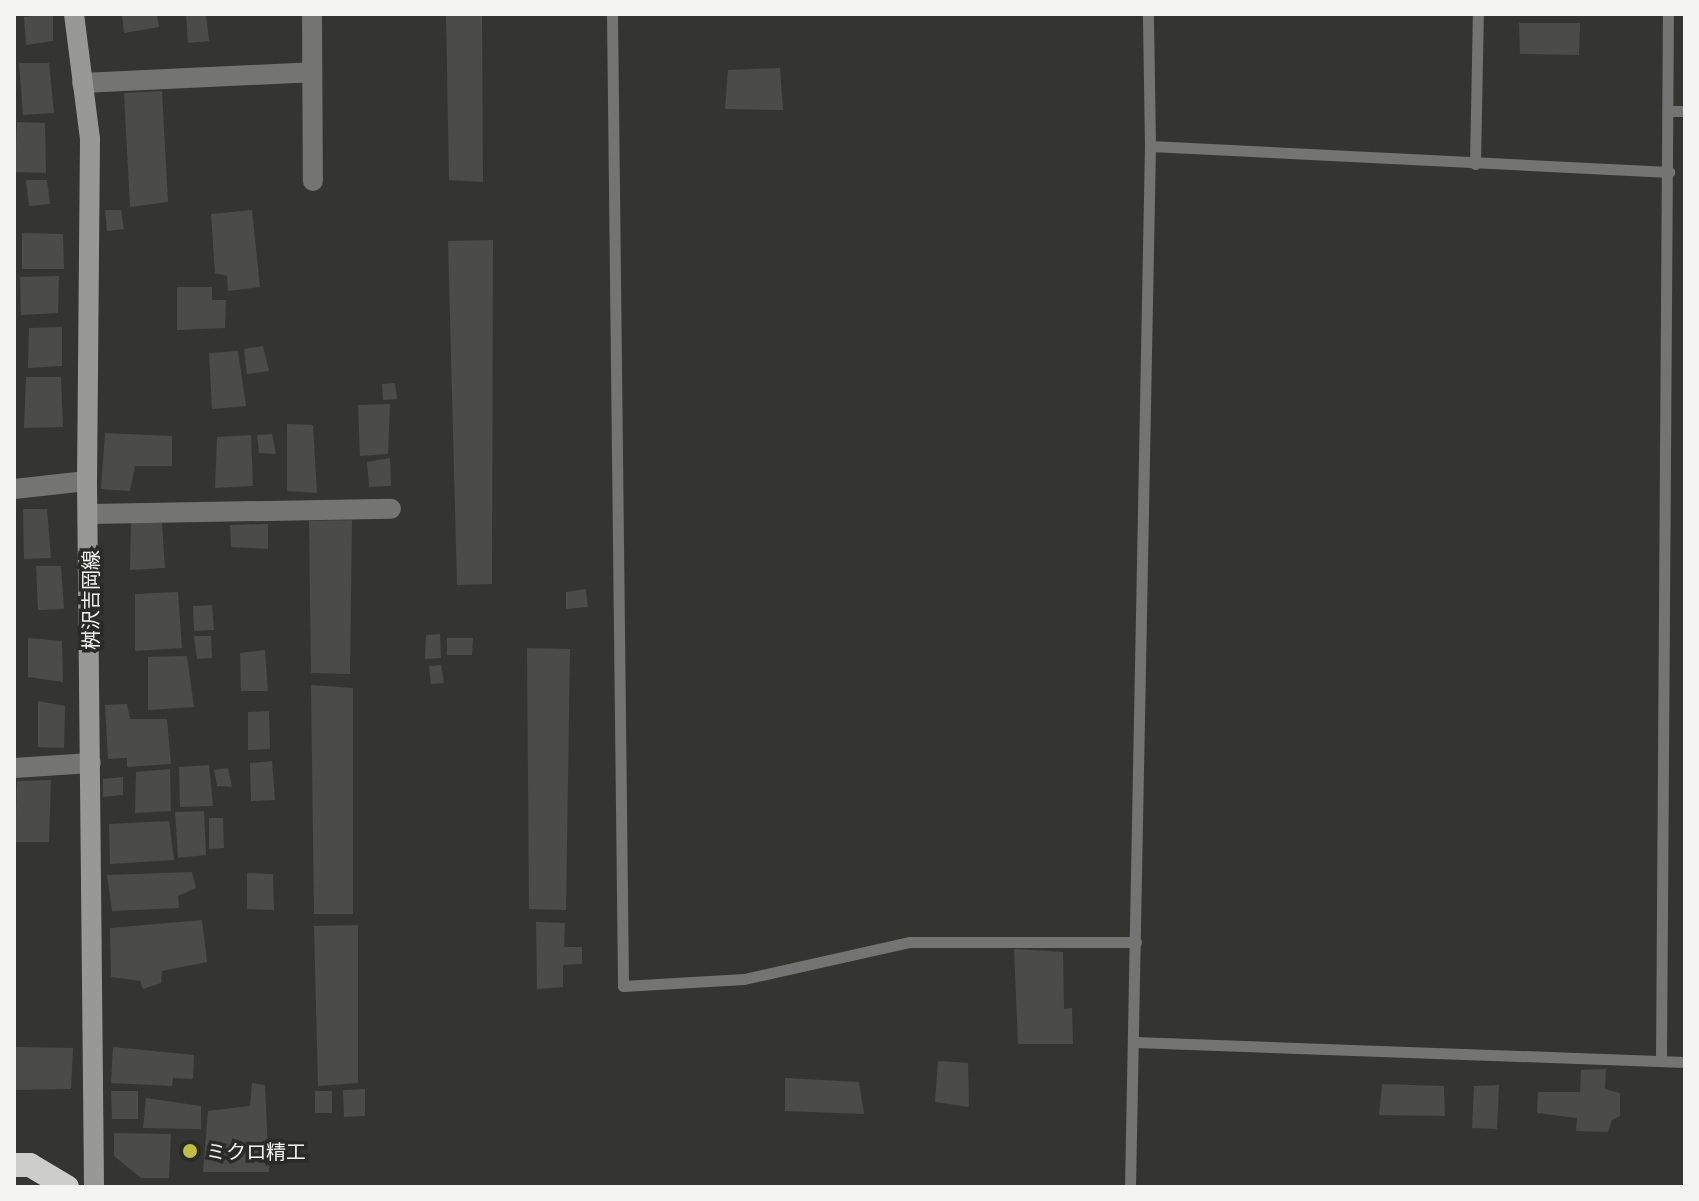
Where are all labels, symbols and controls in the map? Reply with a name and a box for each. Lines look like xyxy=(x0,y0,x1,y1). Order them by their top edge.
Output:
street label: 桝沢吉岡線 xyxy=(78,550,102,650)
place label: ミクロ精工 xyxy=(206,1139,306,1163)
marker: ミクロ精工 xyxy=(181,1142,199,1160)

